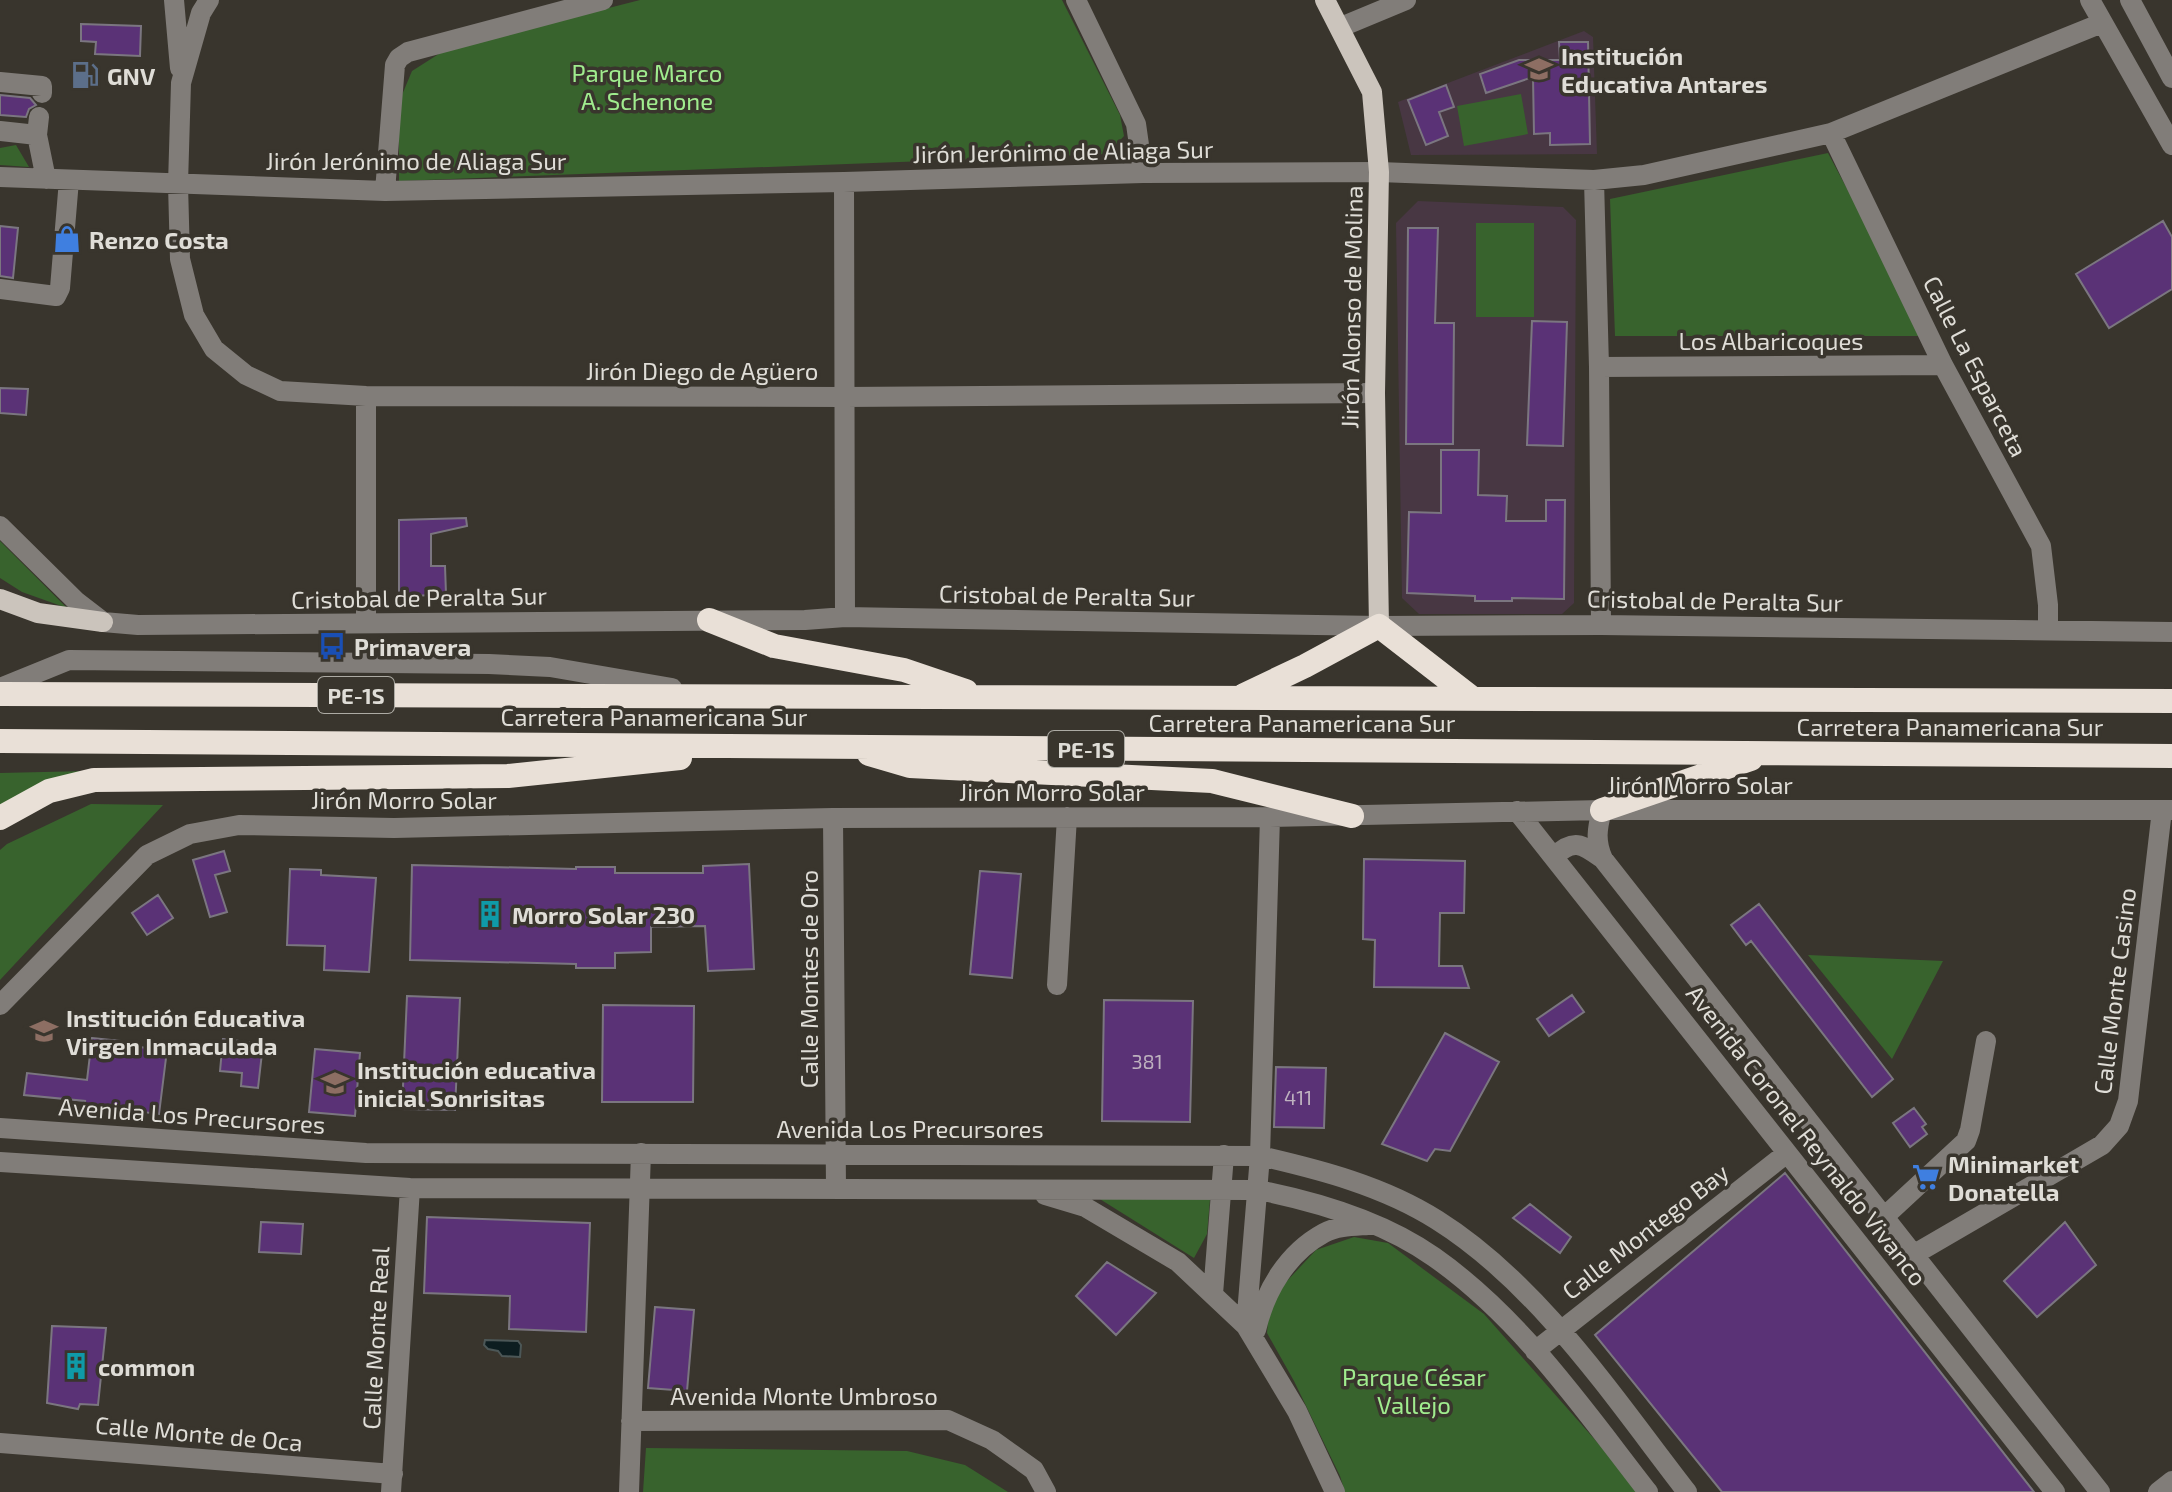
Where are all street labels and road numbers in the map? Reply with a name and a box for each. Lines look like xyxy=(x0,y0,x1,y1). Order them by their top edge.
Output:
street label: Jirón Jerónimo de Aliaga Sur xyxy=(912,134,1214,168)
street label: Jirón Jerónimo de Aliaga Sur xyxy=(266,146,567,175)
street label: Jirón Alonso de Molina xyxy=(1334,185,1368,429)
street label: Calle La Esparceta xyxy=(1918,271,2034,461)
street label: Los Albaricoques xyxy=(1679,326,1864,355)
street label: Jirón Diego de Agüero xyxy=(586,356,818,385)
street label: Cristobal de Peralta Sur xyxy=(939,578,1196,612)
street label: Cristobal de Peralta Sur xyxy=(291,580,548,614)
street label: Cristobal de Peralta Sur xyxy=(1587,583,1844,617)
road number: PE-1S xyxy=(318,677,394,713)
street label: Carretera Panamericana Sur xyxy=(501,702,808,731)
street label: Carretera Panamericana Sur xyxy=(1149,708,1456,737)
street label: Carretera Panamericana Sur xyxy=(1797,712,2104,741)
road number: PE-1S xyxy=(1048,731,1124,767)
street label: Jirón Morro Solar xyxy=(1607,770,1793,799)
street label: Jirón Morro Solar xyxy=(959,777,1145,806)
street label: Jirón Morro Solar xyxy=(311,785,497,814)
street label: Calle Montes de Oro xyxy=(794,870,823,1088)
street label: Calle Monte Casino xyxy=(2087,886,2141,1096)
street label: Avenida Coronel Reynaldo Vivanco xyxy=(1681,979,1933,1291)
street label: Avenida Los Precursores xyxy=(58,1091,326,1139)
street label: Avenida Los Precursores xyxy=(776,1114,1044,1143)
street label: Calle Montego Bay xyxy=(1556,1157,1734,1305)
street label: Calle Monte Real xyxy=(356,1246,394,1430)
street label: Avenida Monte Umbroso xyxy=(670,1381,938,1410)
street label: Calle Monte de Oca xyxy=(94,1409,304,1457)

